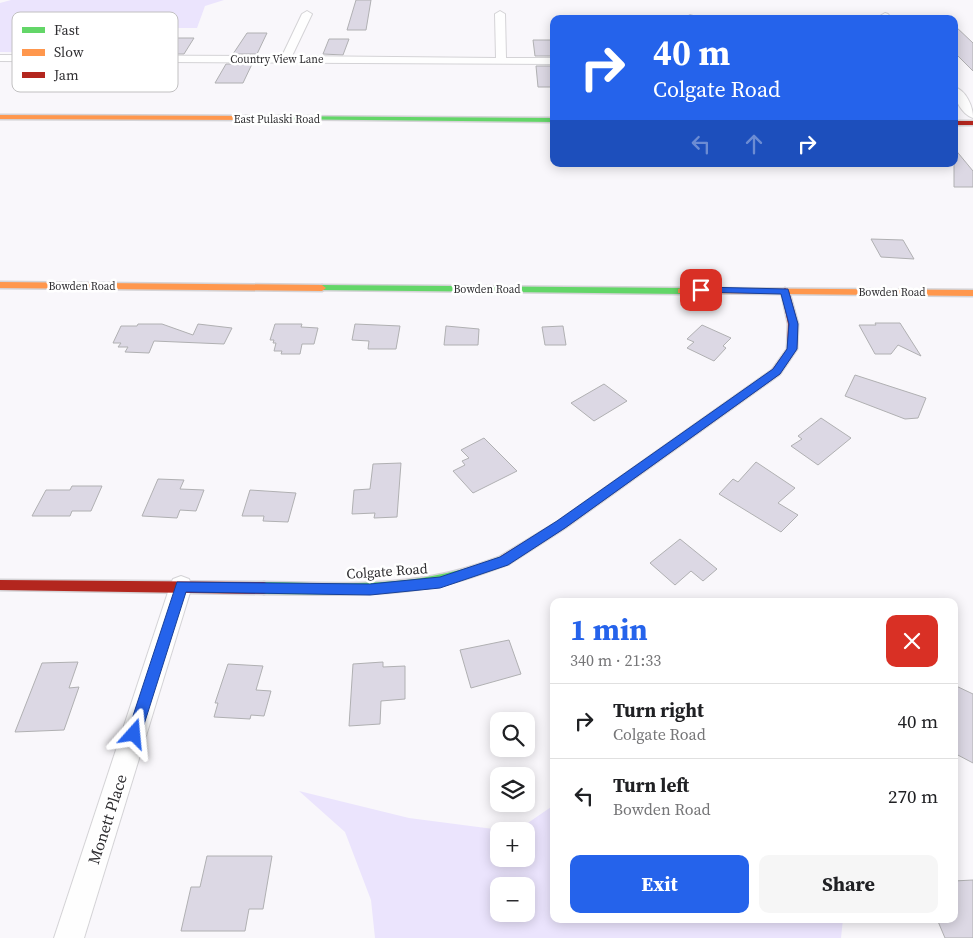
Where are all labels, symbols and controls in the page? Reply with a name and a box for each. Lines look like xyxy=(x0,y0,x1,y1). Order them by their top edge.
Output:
legend xyxy=(12,12,178,92)
text: Fast xyxy=(54,20,80,40)
text: 40 m xyxy=(653,29,730,77)
icon: right xyxy=(570,35,635,100)
text: Slow xyxy=(54,42,84,62)
street label: Country View Lane xyxy=(230,52,324,67)
text: Jam xyxy=(53,65,79,85)
text: Colgate Road xyxy=(653,74,781,104)
street label: East Pulaski Road xyxy=(234,112,321,127)
icon: left xyxy=(687,130,715,158)
icon: ahead xyxy=(740,130,768,158)
icon: right xyxy=(793,130,821,158)
pin xyxy=(680,269,722,311)
icon: arrive xyxy=(687,276,715,304)
street label: Bowden Road xyxy=(48,279,116,294)
street label: Bowden Road xyxy=(453,282,521,297)
street label: Bowden Road xyxy=(858,285,926,300)
street label: Colgate Road xyxy=(346,558,428,584)
text: 1 min xyxy=(570,609,648,650)
button: close xyxy=(886,615,938,667)
text: 340 m · 21:33 xyxy=(570,649,661,671)
text: Turn right xyxy=(613,697,704,723)
position arrow xyxy=(107,707,159,759)
icon: right xyxy=(570,707,598,735)
text: 40 m xyxy=(897,708,938,734)
map controls xyxy=(490,712,535,922)
button: search xyxy=(490,712,535,757)
text: Colgate Road xyxy=(613,723,706,745)
button: layers xyxy=(490,767,535,812)
street label: Monett Place xyxy=(82,771,132,867)
text: Turn left xyxy=(613,772,689,798)
icon: left xyxy=(570,782,598,810)
text: 270 m xyxy=(888,783,938,809)
text: Bowden Road xyxy=(613,798,711,820)
button: + xyxy=(490,822,535,867)
button: Exit xyxy=(570,855,749,913)
button: Share xyxy=(759,855,938,913)
button: − xyxy=(490,877,535,922)

